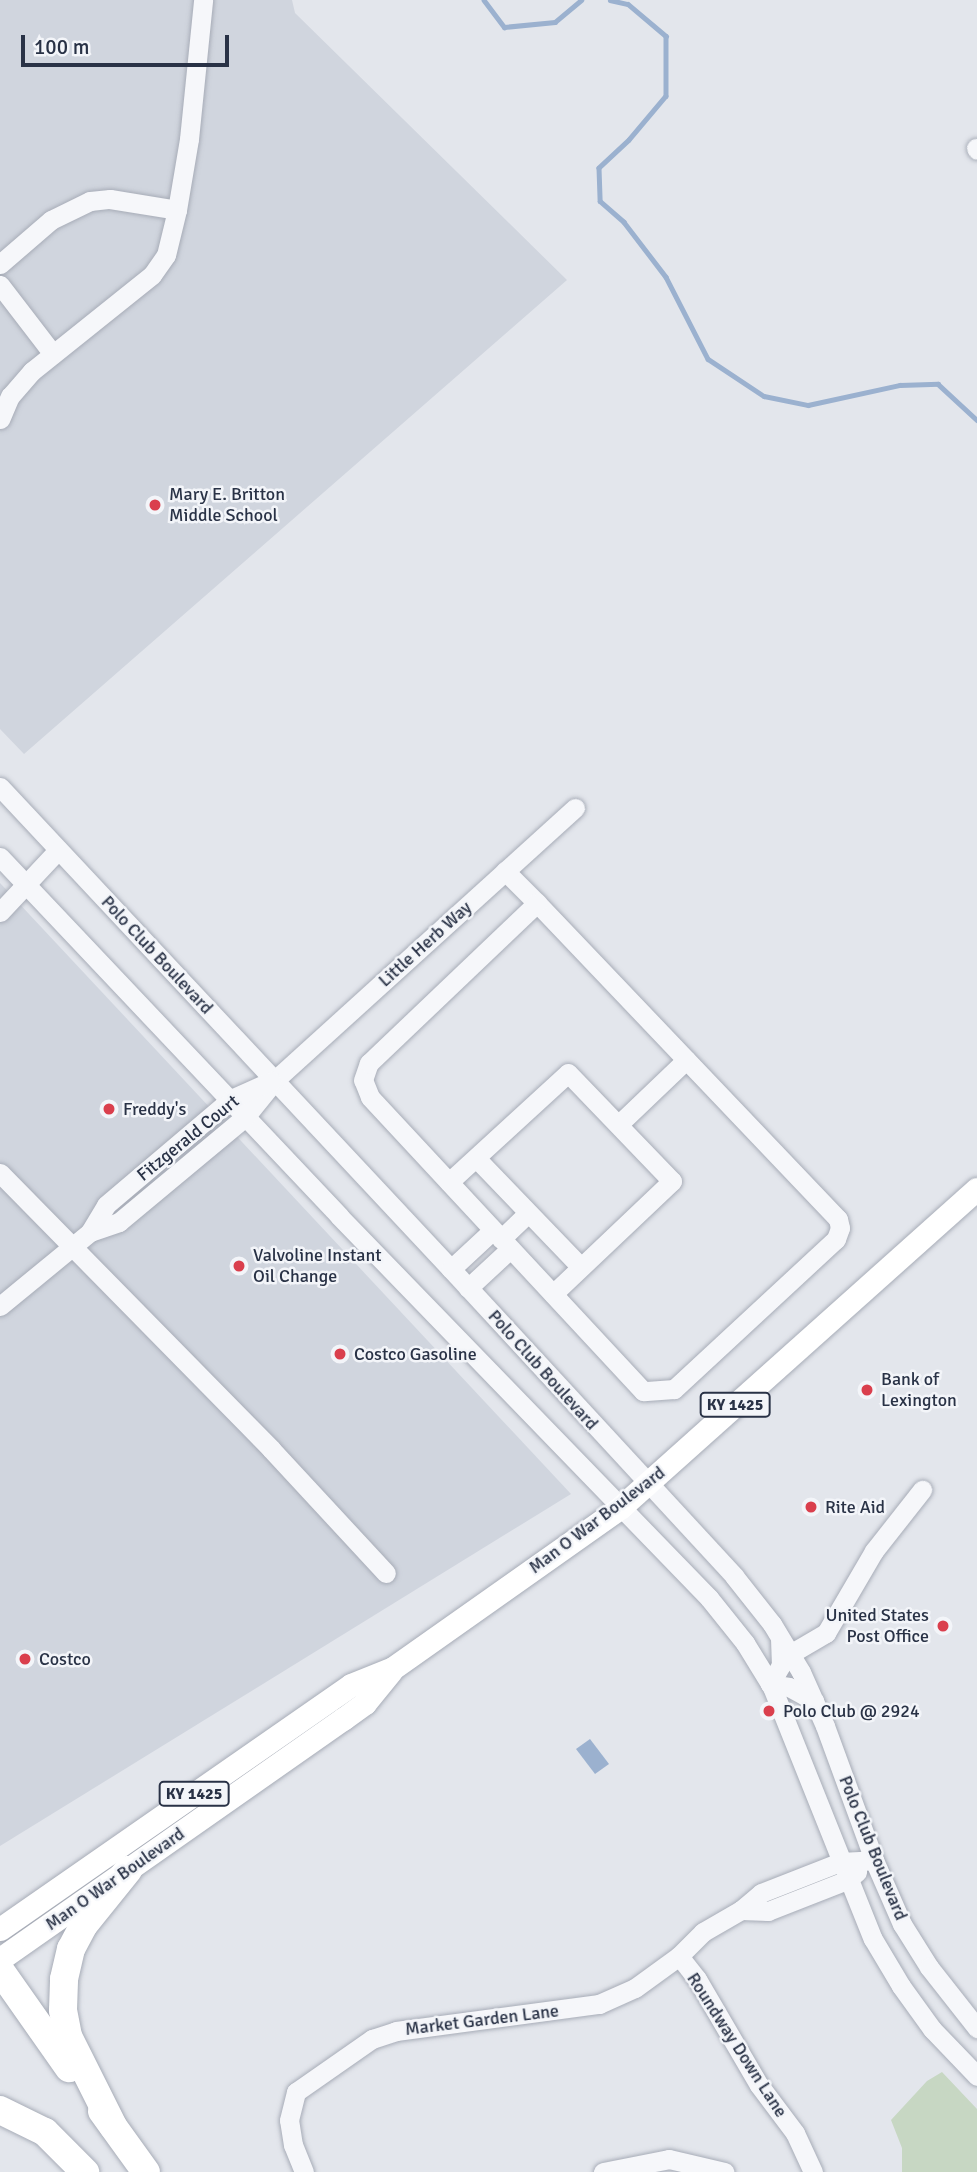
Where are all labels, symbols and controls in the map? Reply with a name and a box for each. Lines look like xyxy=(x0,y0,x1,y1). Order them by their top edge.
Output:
scale bar xyxy=(24,21,233,65)
text: 100 m xyxy=(34,34,89,60)
place label: Mary E. Britton Middle School xyxy=(169,484,285,526)
marker: Mary E. Britton Middle School xyxy=(147,497,163,513)
street label: Polo Club Boulevard xyxy=(97,891,217,1019)
street label: Little Herb Way xyxy=(374,897,476,991)
street label: Fitzgerald Court xyxy=(133,1090,243,1186)
place label: Freddy's xyxy=(123,1098,186,1120)
marker: Freddy's xyxy=(101,1101,117,1117)
place label: Valvoline Instant Oil Change xyxy=(253,1245,382,1288)
marker: Valvoline Instant Oil Change xyxy=(231,1258,247,1274)
street label: Polo Club Boulevard xyxy=(483,1306,603,1434)
place label: Costco Gasoline xyxy=(354,1343,477,1365)
marker: Costco Gasoline xyxy=(332,1346,348,1362)
place label: Bank of Lexington xyxy=(881,1369,957,1412)
marker: Bank of Lexington xyxy=(859,1382,875,1398)
road number: KY 1425 xyxy=(698,1392,772,1418)
street label: Man O War Boulevard xyxy=(525,1462,669,1578)
place label: Rite Aid xyxy=(825,1496,885,1518)
marker: Rite Aid xyxy=(803,1499,819,1515)
place label: United States Post Office xyxy=(825,1605,929,1648)
marker: United States Post Office xyxy=(935,1618,951,1634)
place label: Costco xyxy=(39,1648,91,1670)
marker: Costco xyxy=(17,1651,33,1667)
place label: Polo Club @ 2924 xyxy=(783,1700,920,1722)
marker: Polo Club @ 2924 xyxy=(761,1703,777,1719)
street label: Polo Club Boulevard xyxy=(834,1773,912,1923)
road number: KY 1425 xyxy=(157,1782,231,1806)
street label: Man O War Boulevard xyxy=(41,1823,189,1935)
street label: Roundway Down Lane xyxy=(682,1969,792,2121)
street label: Market Garden Lane xyxy=(404,2000,560,2040)

